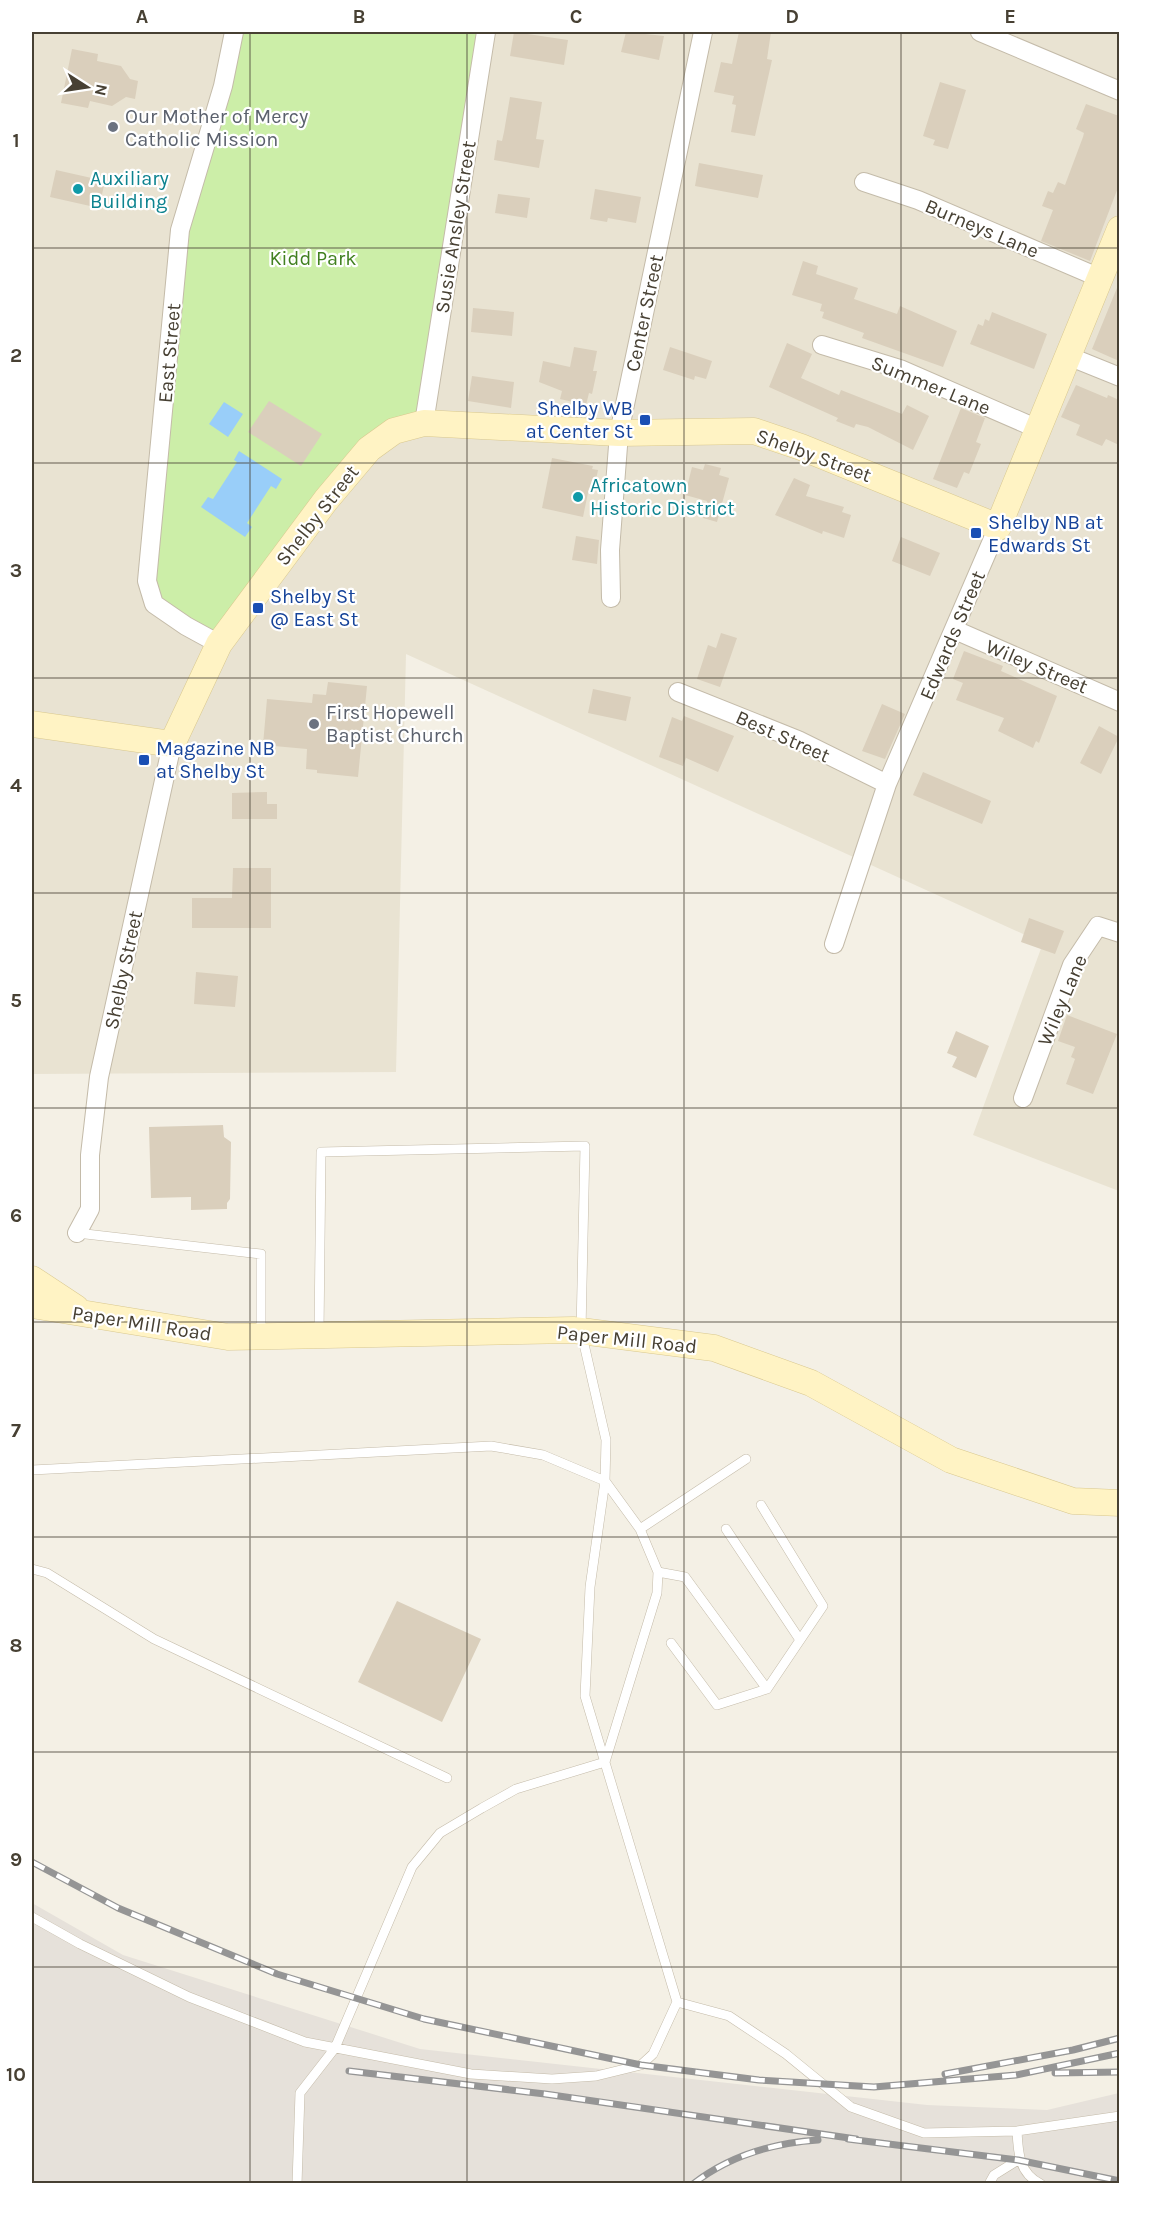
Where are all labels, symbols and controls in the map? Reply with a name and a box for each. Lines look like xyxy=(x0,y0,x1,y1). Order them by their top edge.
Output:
text: A xyxy=(136,5,149,28)
text: B xyxy=(353,5,365,28)
text: C xyxy=(570,5,582,28)
text: D xyxy=(785,5,799,28)
text: E xyxy=(1004,5,1016,28)
north arrow xyxy=(57,57,117,117)
text: N xyxy=(91,82,112,98)
place label: Our Mother of Mercy Catholic Mission xyxy=(125,105,308,151)
marker: Our Mother of Mercy Catholic Mission xyxy=(106,120,120,134)
text: 1 xyxy=(12,129,20,152)
street label: Susie Ansley Street xyxy=(430,139,481,315)
place label: Auxiliary Building xyxy=(90,167,169,213)
marker: Auxiliary Building xyxy=(71,182,85,196)
street label: Burneys Lane xyxy=(921,194,1042,263)
park label: Kidd Park xyxy=(269,247,357,270)
street label: Center Street xyxy=(621,252,668,374)
street label: East Street xyxy=(154,302,185,404)
text: 2 xyxy=(10,344,22,367)
street label: Summer Lane xyxy=(868,351,994,420)
place label: Shelby WB at Center St xyxy=(526,397,633,443)
marker: Shelby WB at Center St xyxy=(638,413,652,427)
street label: Shelby Street xyxy=(753,424,875,487)
street label: Shelby Street xyxy=(271,460,364,570)
place label: Africatown Historic District xyxy=(590,474,735,520)
marker: Africatown Historic District xyxy=(571,490,585,504)
place label: Shelby NB at Edwards St xyxy=(988,511,1104,557)
marker: Shelby NB at Edwards St xyxy=(969,526,983,540)
text: 3 xyxy=(10,559,22,582)
street label: Edwards Street xyxy=(915,567,990,703)
place label: Shelby St @ East St xyxy=(270,585,359,631)
marker: Shelby St @ East St xyxy=(251,601,265,615)
street label: Wiley Street xyxy=(982,635,1092,698)
place label: First Hopewell Baptist Church xyxy=(326,701,463,747)
street label: Best Street xyxy=(732,706,834,768)
marker: First Hopewell Baptist Church xyxy=(307,717,321,731)
place label: Magazine NB at Shelby St xyxy=(156,737,275,783)
marker: Magazine NB at Shelby St xyxy=(137,753,151,767)
text: 4 xyxy=(10,774,22,797)
street label: Shelby Street xyxy=(100,908,147,1032)
street label: Wiley Lane xyxy=(1033,951,1092,1049)
text: 5 xyxy=(10,989,22,1012)
text: 6 xyxy=(10,1204,22,1227)
street label: Paper Mill Road xyxy=(71,1301,213,1346)
street label: Paper Mill Road xyxy=(556,1321,698,1358)
text: 7 xyxy=(11,1419,21,1442)
text: 8 xyxy=(10,1634,22,1657)
text: 9 xyxy=(10,1848,22,1871)
text: 10 xyxy=(6,2063,26,2086)

